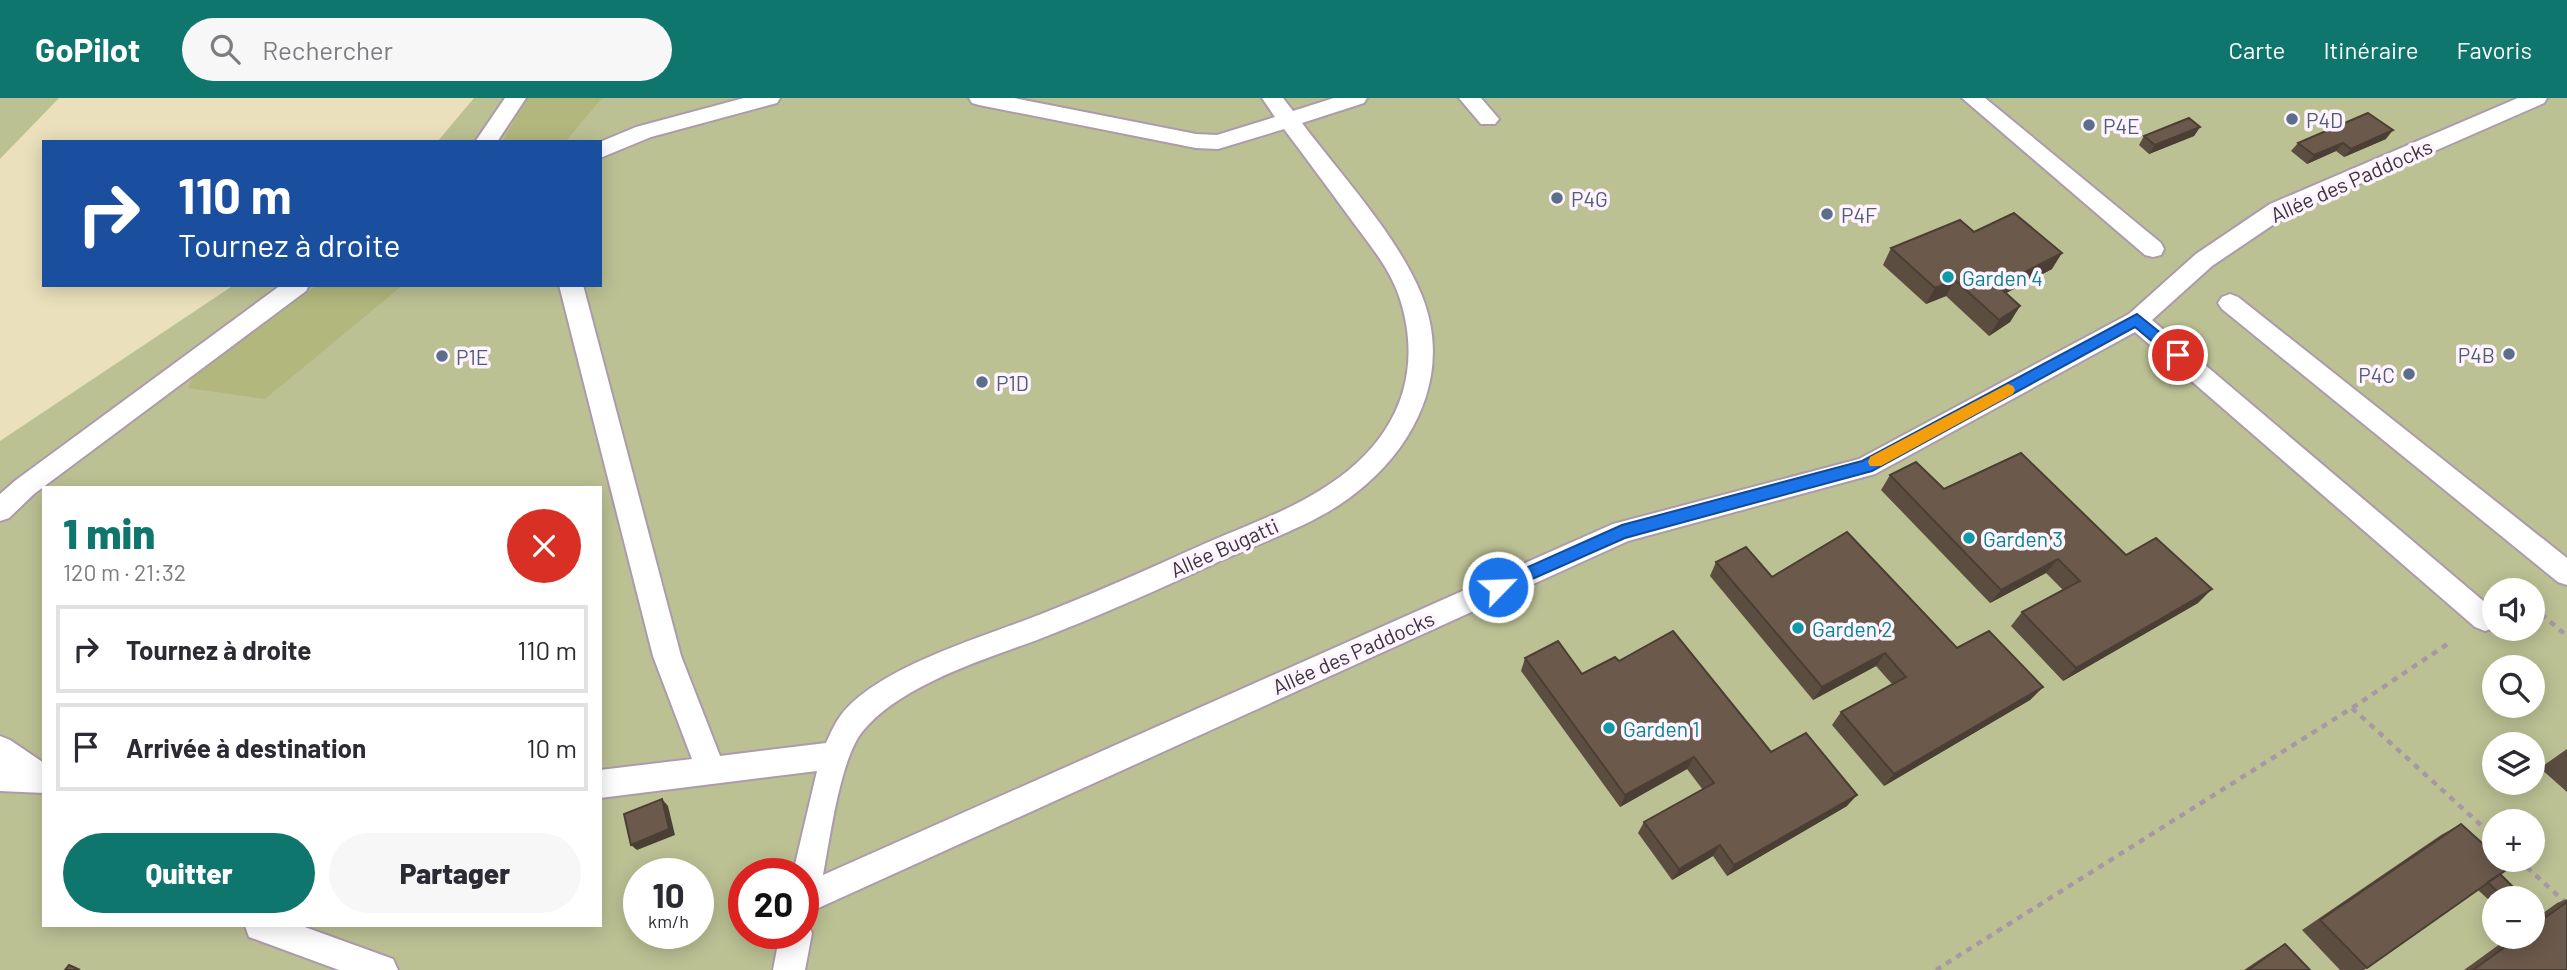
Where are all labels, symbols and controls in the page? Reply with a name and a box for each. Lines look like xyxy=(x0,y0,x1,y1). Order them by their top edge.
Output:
search box xyxy=(182,18,672,81)
text: GoPilot xyxy=(35,29,140,69)
icon: search xyxy=(206,30,244,68)
text: Rechercher xyxy=(262,34,393,65)
text: Carte xyxy=(2229,35,2285,64)
text: Itinéraire xyxy=(2323,35,2419,64)
text: Favoris xyxy=(2457,35,2532,64)
place label: P4D xyxy=(2306,107,2343,132)
marker: P4D xyxy=(2284,111,2300,127)
place label: P4E xyxy=(2103,113,2140,138)
marker: P4E xyxy=(2081,117,2097,133)
street label: Allée des Paddocks xyxy=(2266,133,2436,227)
text: 110 m xyxy=(178,165,292,224)
icon: right xyxy=(63,168,154,259)
place label: P4G xyxy=(1571,186,1608,211)
marker: P4G xyxy=(1549,190,1565,206)
place label: P4F xyxy=(1841,202,1877,227)
marker: P4F xyxy=(1819,206,1835,222)
text: Tournez à droite xyxy=(178,225,400,263)
place label: Garden 4 xyxy=(1962,265,2043,290)
marker: Garden 4 xyxy=(1940,269,1956,285)
pin xyxy=(2148,325,2208,385)
icon: arrive xyxy=(2159,336,2197,374)
place label: P4B xyxy=(2458,342,2495,367)
place label: P1E xyxy=(456,344,489,369)
marker: P4B xyxy=(2501,346,2517,362)
marker: P1E xyxy=(434,348,450,364)
place label: P4C xyxy=(2358,362,2395,387)
marker: P4C xyxy=(2401,366,2417,382)
place label: P1D xyxy=(996,370,1029,395)
marker: P1D xyxy=(974,374,990,390)
text: 1 min xyxy=(63,507,155,557)
button: close xyxy=(507,509,581,583)
street label: Allée Bugatti xyxy=(1166,512,1282,582)
place label: Garden 3 xyxy=(1983,526,2063,551)
marker: Garden 3 xyxy=(1961,530,1977,546)
position arrow xyxy=(1461,550,1535,624)
text: 120 m · 21:32 xyxy=(63,558,186,586)
map controls xyxy=(2482,578,2545,949)
button: sound xyxy=(2482,578,2545,641)
street label: Allée des Paddocks xyxy=(1268,605,1438,699)
place label: Garden 2 xyxy=(1812,616,1892,641)
marker: Garden 2 xyxy=(1790,620,1806,636)
icon: right xyxy=(67,630,105,668)
text: Tournez à droite xyxy=(126,634,311,665)
text: 110 m xyxy=(517,634,577,665)
button: search xyxy=(2482,655,2545,718)
place label: Garden 1 xyxy=(1623,716,1700,741)
marker: Garden 1 xyxy=(1601,720,1617,736)
icon: arrive xyxy=(67,728,105,766)
text: Arrivée à destination xyxy=(126,732,366,763)
text: 10 m xyxy=(527,732,577,763)
button: layers xyxy=(2482,732,2545,795)
button: + xyxy=(2482,809,2545,872)
button: Quitter xyxy=(63,833,315,913)
button: Partager xyxy=(329,833,581,913)
speed limit sign: 20 xyxy=(728,858,819,949)
text: 10 xyxy=(652,873,685,915)
button: − xyxy=(2482,886,2545,949)
text: km/h xyxy=(648,910,689,932)

